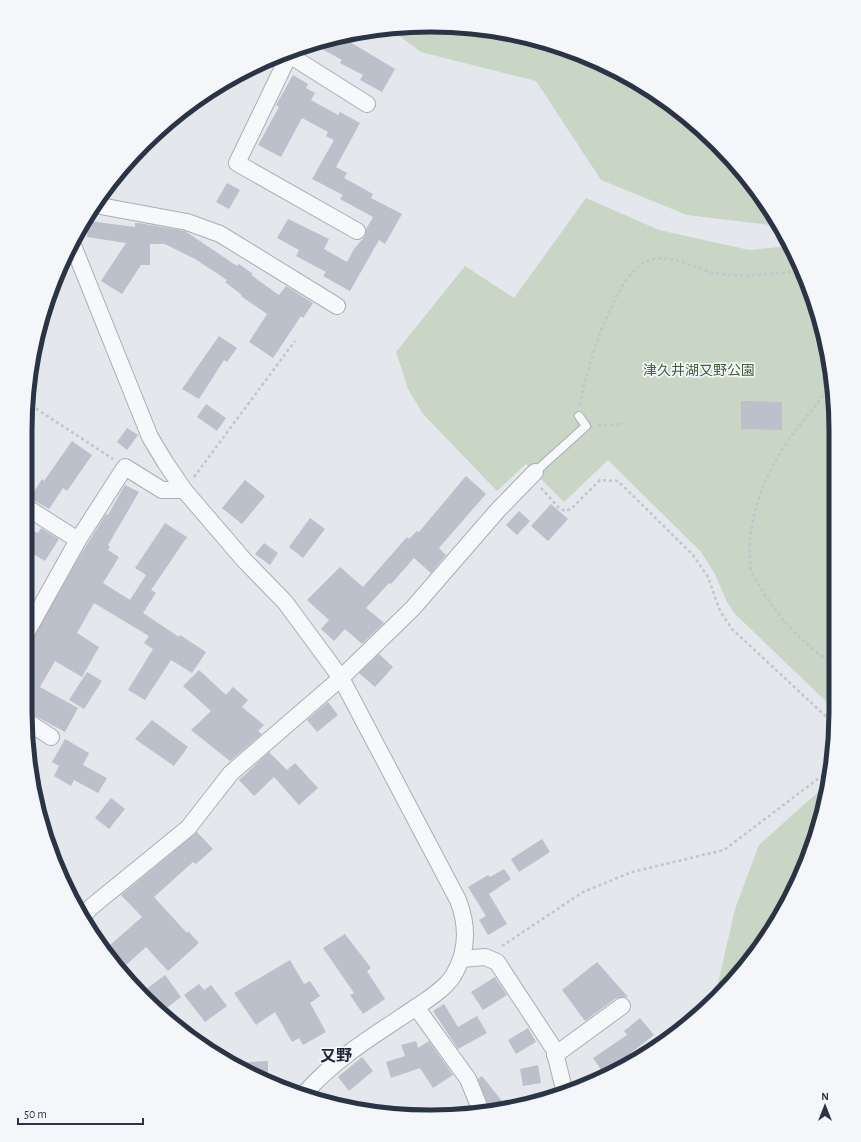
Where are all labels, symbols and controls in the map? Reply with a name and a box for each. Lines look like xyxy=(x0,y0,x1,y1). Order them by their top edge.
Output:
park label: 津久井湖又野公園 xyxy=(643,362,755,378)
district label: 又野 xyxy=(320,1047,352,1064)
north arrow xyxy=(805,1086,845,1126)
text: N xyxy=(821,1091,829,1102)
scale bar xyxy=(18,1100,143,1126)
text: 50 m xyxy=(24,1108,47,1120)

